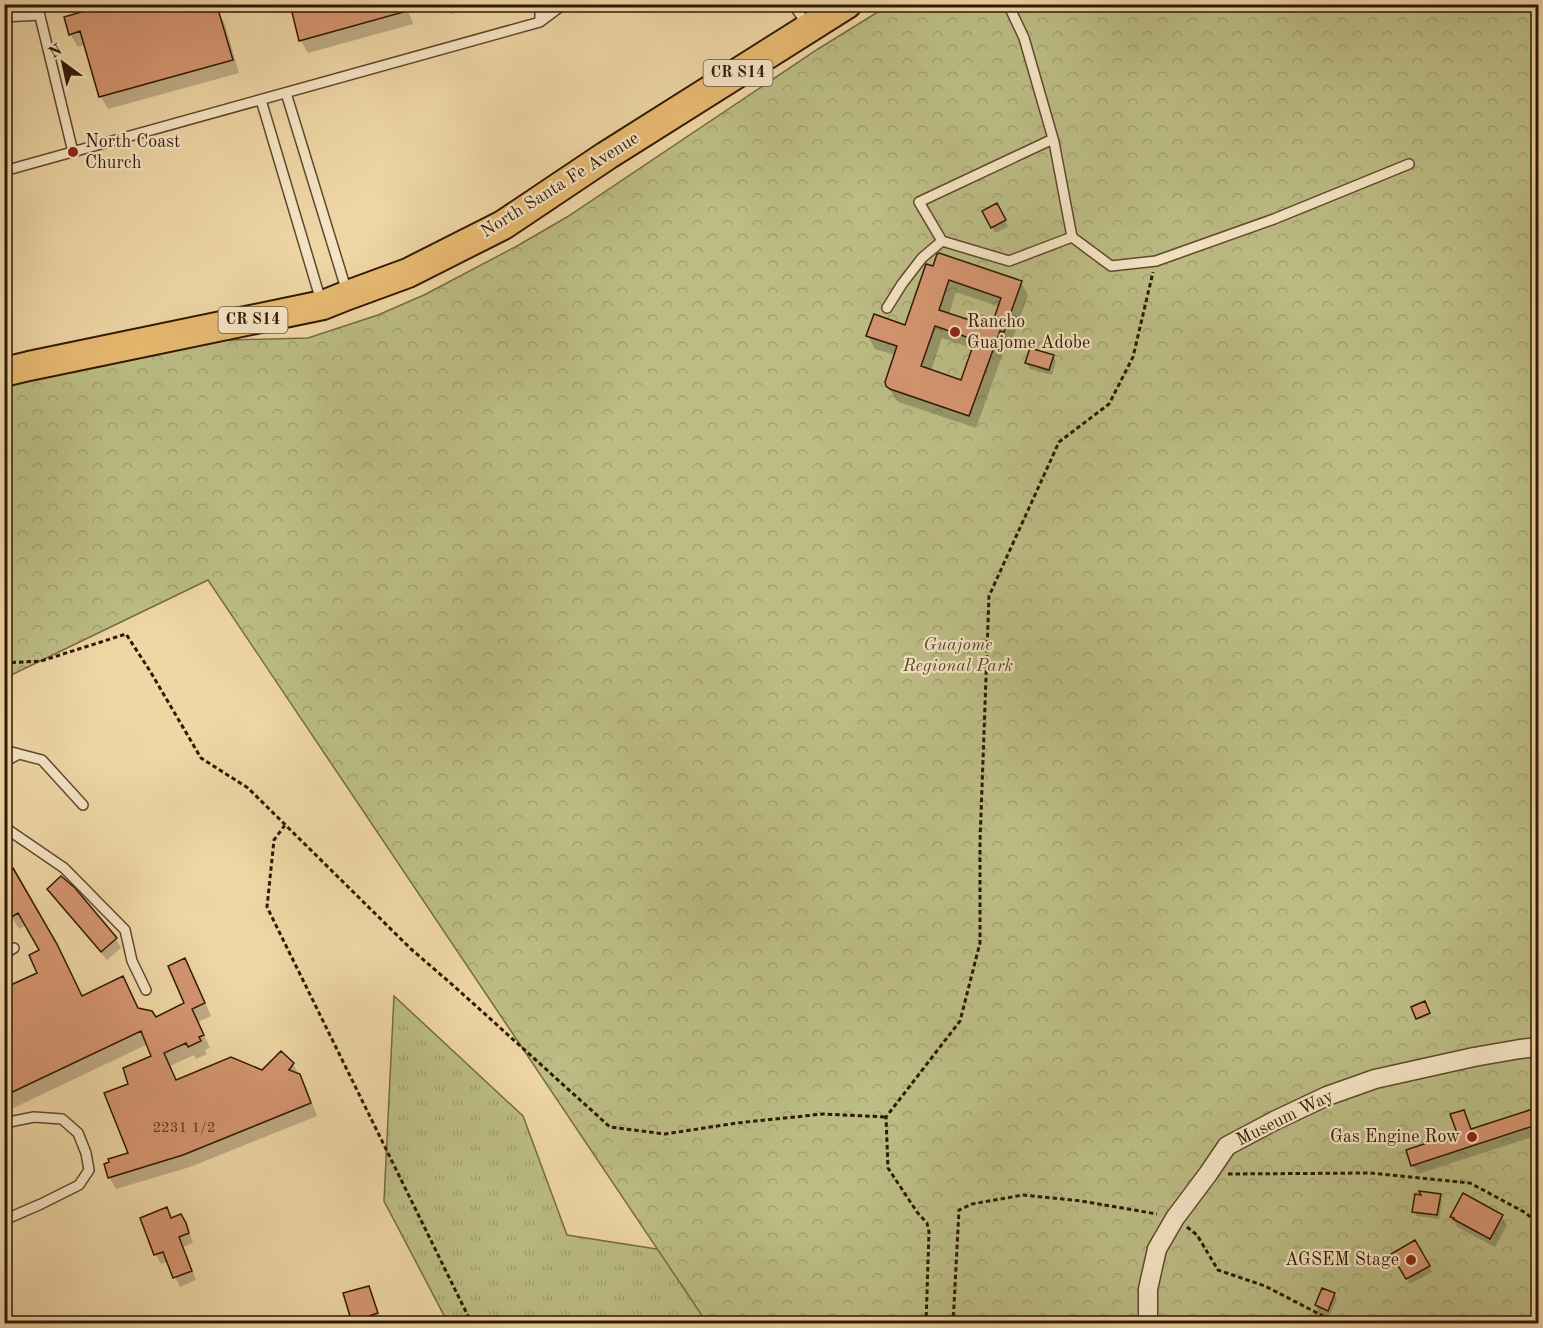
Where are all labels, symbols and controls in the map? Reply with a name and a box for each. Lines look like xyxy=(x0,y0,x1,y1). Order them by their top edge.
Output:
north arrow xyxy=(33,33,93,93)
text: N xyxy=(46,42,66,62)
road number: CR S14 xyxy=(704,60,772,86)
street label: North Santa Fe Avenue xyxy=(478,129,642,241)
place label: North Coast Church xyxy=(85,133,180,172)
marker: North Coast Church xyxy=(66,145,80,159)
road number: CR S14 xyxy=(218,307,288,333)
place label: Rancho Guajome Adobe xyxy=(967,313,1090,352)
marker: Rancho Guajome Adobe xyxy=(948,325,962,339)
park label: Guajome Regional Park xyxy=(902,636,1014,675)
street label: Museum Way xyxy=(1234,1087,1337,1149)
house number: 2231 1/2 xyxy=(152,1121,216,1136)
place label: Gas Engine Row xyxy=(1330,1128,1460,1146)
marker: Gas Engine Row xyxy=(1465,1130,1479,1144)
place label: AGSEM Stage xyxy=(1285,1251,1399,1269)
marker: AGSEM Stage xyxy=(1404,1253,1418,1267)

